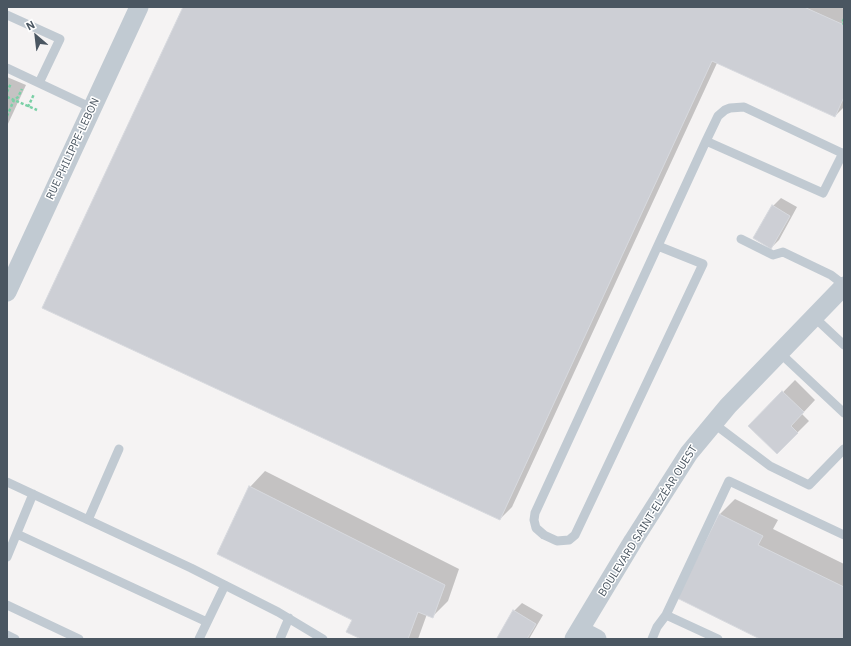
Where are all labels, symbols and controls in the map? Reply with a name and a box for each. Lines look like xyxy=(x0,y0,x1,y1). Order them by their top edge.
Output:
north arrow xyxy=(16,16,56,56)
text: N xyxy=(24,17,37,33)
street label: RUE PHILIPPE-LEBON xyxy=(44,96,102,202)
street label: BOULEVARD SAINT-ELZÉAR OUEST xyxy=(596,443,700,599)

